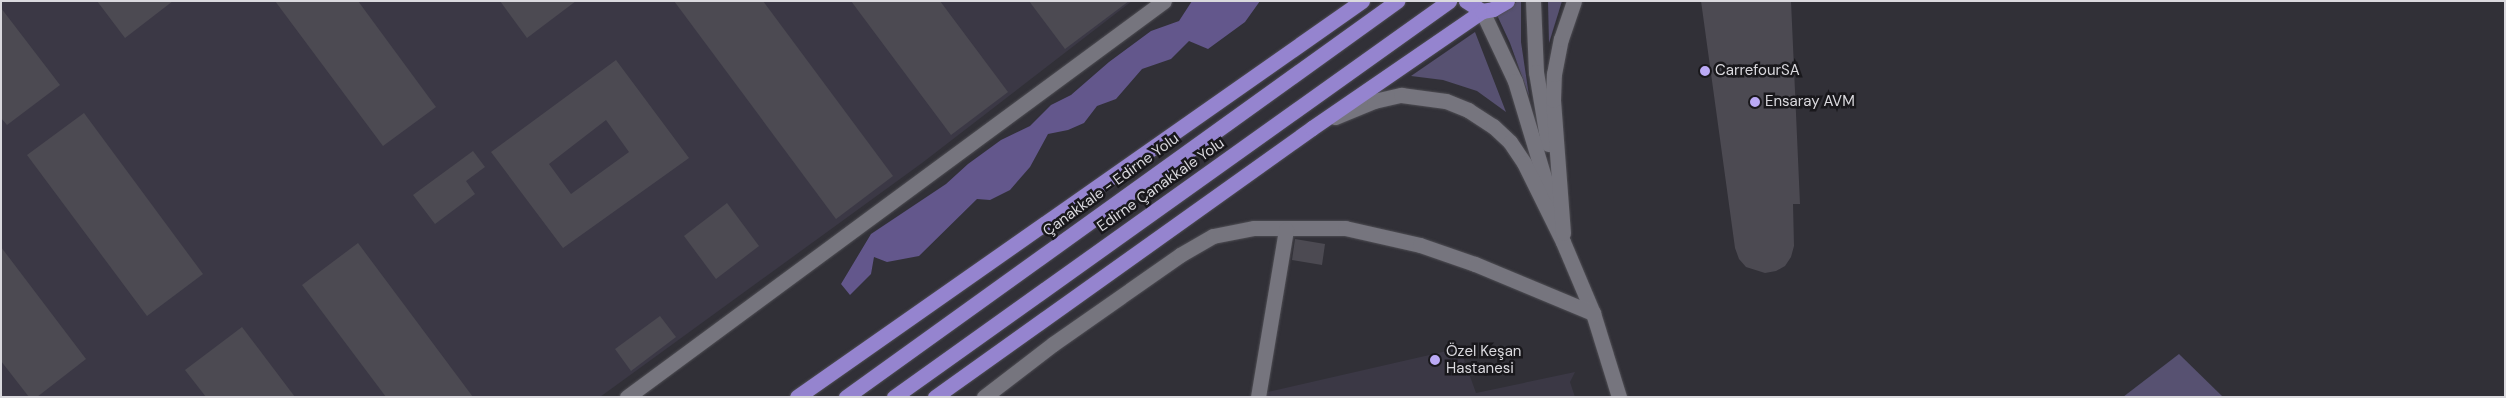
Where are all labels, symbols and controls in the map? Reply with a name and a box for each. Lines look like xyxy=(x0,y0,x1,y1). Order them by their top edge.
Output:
place label: CarrefourSA xyxy=(1715,62,1800,80)
marker: CarrefourSA xyxy=(1699,65,1711,77)
place label: Ensaray AVM xyxy=(1765,93,1855,111)
marker: Ensaray AVM xyxy=(1749,96,1761,108)
street label: Çanakkale - Edirne Yolu xyxy=(1040,130,1182,240)
street label: Edirne Çanakkale Yolu xyxy=(1094,134,1228,236)
place label: Özel Keşan Hastanesi xyxy=(1446,342,1521,377)
marker: Özel Keşan Hastanesi xyxy=(1428,353,1442,367)

